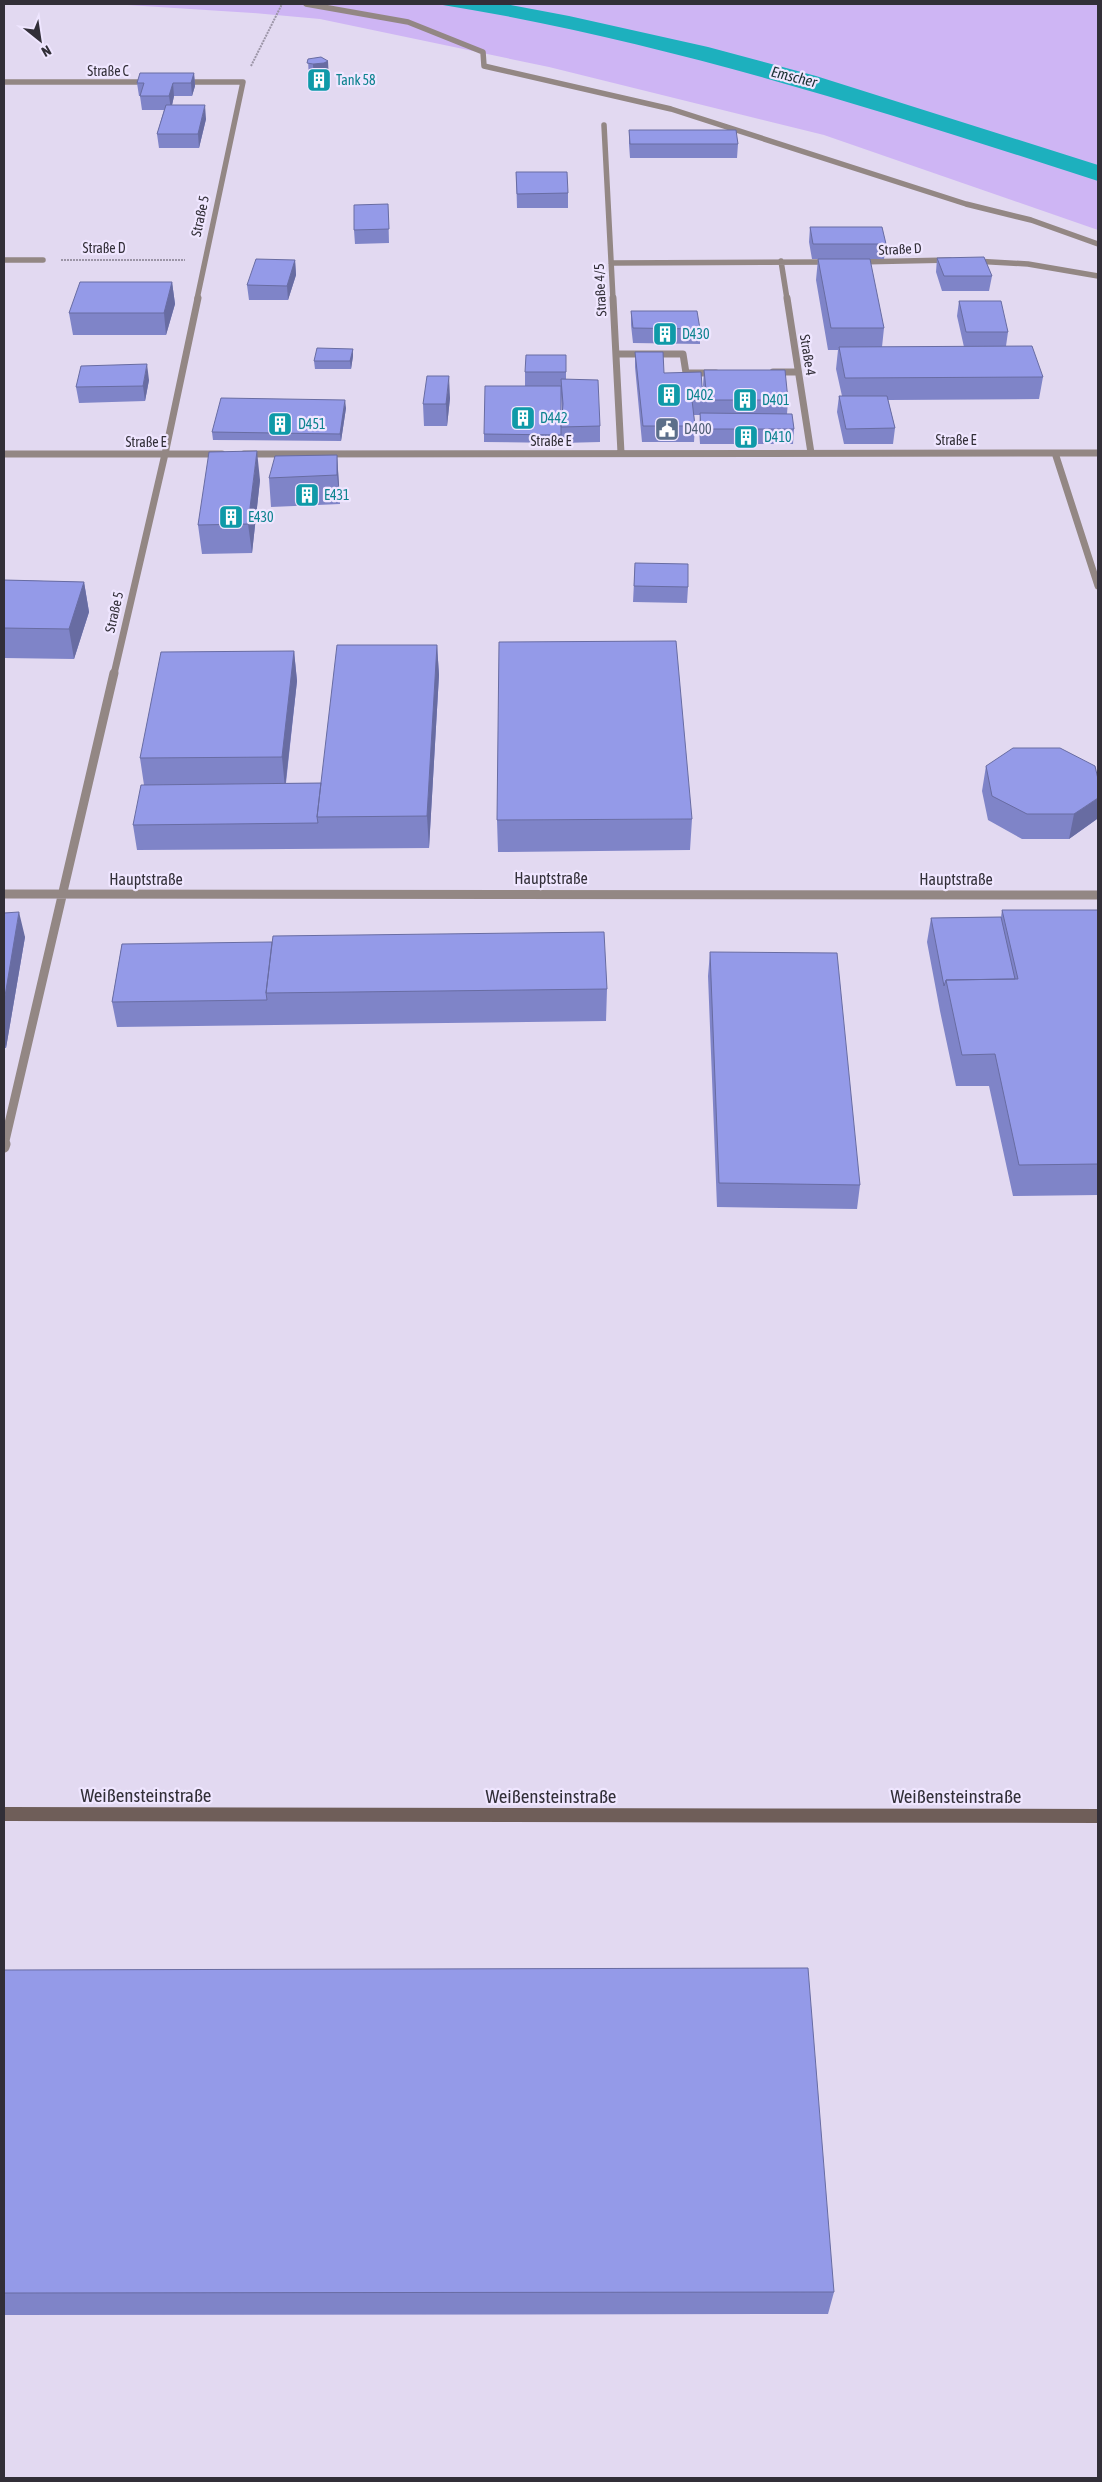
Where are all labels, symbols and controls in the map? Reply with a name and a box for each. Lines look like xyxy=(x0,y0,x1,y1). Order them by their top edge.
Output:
north arrow xyxy=(15,15,65,65)
text: N xyxy=(39,42,54,60)
street label: Straße C xyxy=(87,63,129,79)
water label: Emscher xyxy=(769,63,819,91)
building icon: Tank 58 xyxy=(306,67,332,93)
place label: Tank 58 xyxy=(336,72,376,88)
street label: Straße 5 xyxy=(188,194,212,238)
street label: Straße D xyxy=(83,240,126,256)
street label: Straße D xyxy=(878,240,922,258)
street label: Straße 4/5 xyxy=(591,263,609,317)
building icon: D430 xyxy=(652,321,678,347)
place label: D430 xyxy=(682,326,710,342)
street label: Straße 4 xyxy=(797,333,819,377)
building icon: D402 xyxy=(656,382,682,408)
place label: D402 xyxy=(686,387,714,403)
building icon: D401 xyxy=(732,387,758,413)
place label: D401 xyxy=(762,392,790,408)
building icon: D442 xyxy=(510,405,536,431)
place label: D442 xyxy=(540,410,568,426)
building icon: D451 xyxy=(267,411,293,437)
place label: D451 xyxy=(298,416,326,432)
public building icon: D400 xyxy=(654,416,680,442)
place label: D400 xyxy=(684,421,712,437)
building icon: D410 xyxy=(733,424,759,450)
place label: D410 xyxy=(764,429,792,445)
street label: Straße E xyxy=(935,432,977,448)
street label: Straße E xyxy=(530,433,572,449)
street label: Straße E xyxy=(125,434,167,450)
building icon: E431 xyxy=(294,482,320,508)
place label: E431 xyxy=(324,487,350,503)
building icon: E430 xyxy=(218,504,244,530)
place label: E430 xyxy=(248,509,274,525)
street label: Straße 5 xyxy=(102,590,126,634)
street label: Hauptstraße xyxy=(514,869,588,888)
street label: Hauptstraße xyxy=(109,870,183,889)
street label: Hauptstraße xyxy=(919,870,993,889)
street label: Weißensteinstraße xyxy=(81,1784,211,1806)
street label: Weißensteinstraße xyxy=(486,1785,616,1807)
street label: Weißensteinstraße xyxy=(891,1785,1021,1807)

